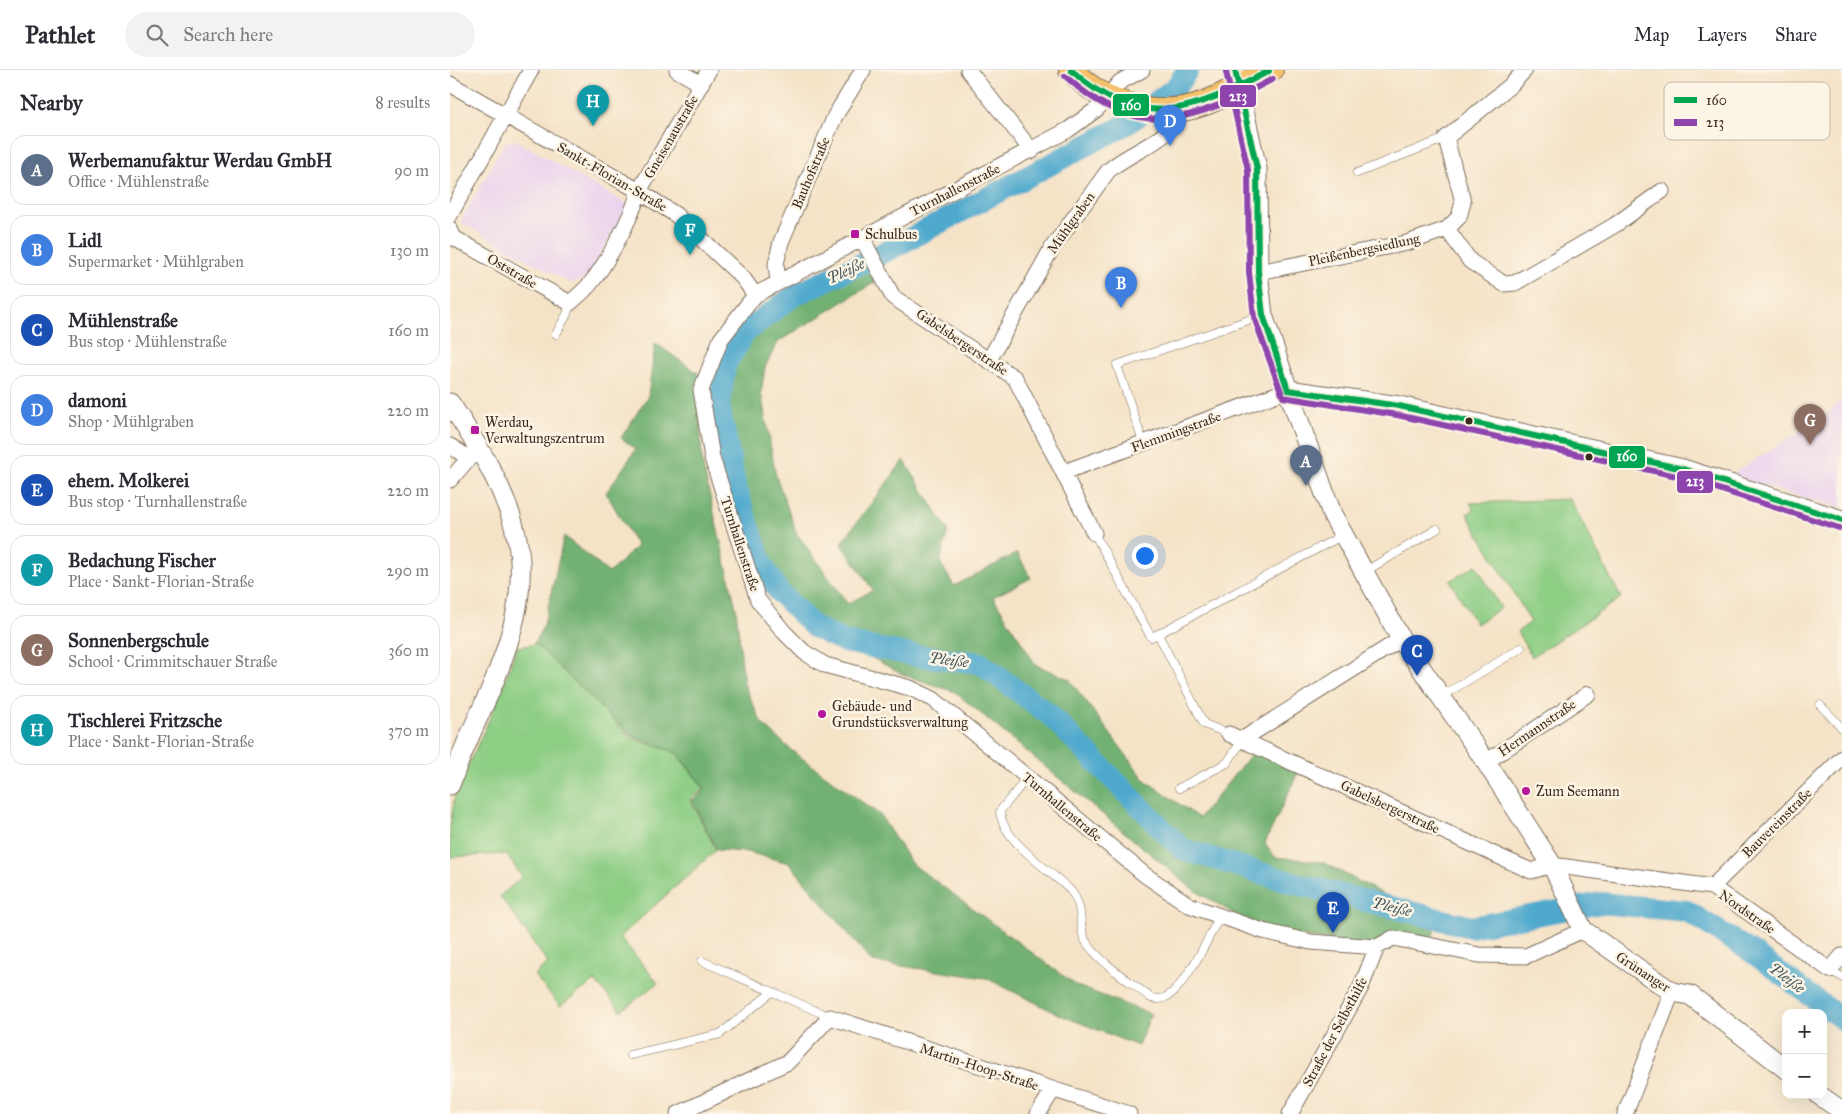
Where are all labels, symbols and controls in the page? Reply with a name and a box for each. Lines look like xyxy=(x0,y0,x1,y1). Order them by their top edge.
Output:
search box xyxy=(125,12,475,57)
text: Pathlet xyxy=(25,20,95,50)
icon: search xyxy=(143,21,171,49)
text: Search here xyxy=(183,23,273,46)
text: Map xyxy=(1634,24,1669,46)
text: Layers xyxy=(1697,24,1747,46)
text: Share xyxy=(1775,24,1817,46)
legend xyxy=(1664,82,1830,140)
line badge: 213 xyxy=(1219,84,1257,108)
pin: H xyxy=(577,85,609,126)
text: 213 xyxy=(1229,88,1247,106)
text: Nearby xyxy=(20,90,83,116)
street label: Gneisenaustraße xyxy=(640,92,702,182)
text: 160 xyxy=(1706,92,1727,109)
text: 8 results xyxy=(375,93,430,112)
line badge: 160 xyxy=(1112,93,1150,117)
text: 160 xyxy=(1121,97,1141,114)
pin: D xyxy=(1154,105,1186,146)
text: 213 xyxy=(1706,114,1724,131)
street label: Bauhofstraße xyxy=(788,134,834,212)
street label: Sankt-Florian-Straße xyxy=(554,139,670,216)
text: Werbemanufaktur Werdau GmbH xyxy=(68,149,332,172)
street label: Turnhallenstraße xyxy=(907,160,1003,220)
text: A xyxy=(32,161,42,180)
text: 90 m xyxy=(394,161,429,180)
text: Office · Mühlenstraße xyxy=(68,172,209,191)
street label: Mühlgraben xyxy=(1044,189,1099,257)
pin: F xyxy=(674,214,706,255)
place label: Schulbus xyxy=(865,226,917,243)
marker: Schulbus xyxy=(849,228,861,240)
text: Lidl xyxy=(68,229,102,252)
street label: Pleißenbergsiedlung xyxy=(1307,230,1422,270)
text: B xyxy=(32,241,42,260)
text: 130 m xyxy=(390,241,429,260)
street label: Oststraße xyxy=(484,250,540,292)
text: Supermarket · Mühlgraben xyxy=(68,252,244,271)
water label: Pleiße xyxy=(824,254,868,287)
pin: B xyxy=(1105,267,1137,308)
street label: Gabelsbergerstraße xyxy=(913,305,1011,379)
text: Mühlenstraße xyxy=(68,309,178,332)
text: C xyxy=(32,321,42,340)
text: 160 m xyxy=(388,321,429,340)
text: Bus stop · Mühlenstraße xyxy=(68,332,227,351)
text: damoni xyxy=(68,389,127,412)
text: D xyxy=(31,401,43,420)
text: 220 m xyxy=(387,401,429,420)
pin: G xyxy=(1794,404,1826,445)
street label: Flemmingstraße xyxy=(1129,408,1223,456)
text: Shop · Mühlgraben xyxy=(68,412,194,431)
place label: Werdau, Verwaltungszentrum xyxy=(484,414,605,447)
unlabelled marker xyxy=(1464,416,1474,426)
marker: Werdau, Verwaltungszentrum xyxy=(469,424,481,436)
pin: A xyxy=(1290,445,1322,486)
line badge: 160 xyxy=(1608,445,1646,469)
text: 160 xyxy=(1617,448,1637,465)
unlabelled marker xyxy=(1584,452,1594,462)
text: ehem. Molkerei xyxy=(68,469,189,492)
line badge: 213 xyxy=(1676,470,1714,494)
text: 213 xyxy=(1686,473,1704,491)
text: E xyxy=(31,481,43,500)
text: 220 m xyxy=(387,481,429,500)
text: Bus stop · Turnhallenstraße xyxy=(68,492,247,511)
street label: Turnhallenstraße xyxy=(717,494,763,594)
your location xyxy=(1132,543,1158,569)
text: Bedachung Fischer xyxy=(68,549,216,572)
text: F xyxy=(32,561,42,580)
text: 290 m xyxy=(386,561,429,580)
text: Place · Sankt-Florian-Straße xyxy=(68,572,254,591)
text: Sonnenbergschule xyxy=(68,629,209,652)
pin: C xyxy=(1401,635,1433,676)
text: G xyxy=(31,641,43,660)
text: 360 m xyxy=(388,641,429,660)
water label: Pleiße xyxy=(928,649,970,671)
text: School · Crimmitschauer Straße xyxy=(68,652,277,671)
street label: Hermannstraße xyxy=(1495,696,1579,760)
place label: Gebäude- und Grundstücksverwaltung xyxy=(832,698,968,731)
marker: Gebäude- und Grundstücksverwaltung xyxy=(816,708,828,720)
text: Tischlerei Fritzsche xyxy=(68,709,222,732)
text: H xyxy=(30,721,44,740)
text: 370 m xyxy=(388,721,429,740)
text: Place · Sankt-Florian-Straße xyxy=(68,732,254,751)
street label: Turnhallenstraße xyxy=(1019,769,1105,845)
street label: Gabelsbergerstraße xyxy=(1338,777,1442,837)
place label: Zum Seemann xyxy=(1536,783,1620,800)
street label: Bauvereinstraße xyxy=(1739,784,1816,861)
marker: Zum Seemann xyxy=(1520,785,1532,797)
street label: Nordstraße xyxy=(1715,886,1779,938)
pin: E xyxy=(1317,892,1349,933)
water label: Pleiße xyxy=(1371,894,1414,921)
street label: Grünanger xyxy=(1613,948,1674,996)
water label: Pleiße xyxy=(1766,959,1808,997)
street label: Straße der Selbsthilfe xyxy=(1299,974,1371,1090)
map controls xyxy=(1782,1009,1827,1099)
button: + xyxy=(1782,1009,1827,1054)
street label: Martin-Hoop-Straße xyxy=(917,1040,1041,1094)
button: − xyxy=(1782,1054,1827,1099)

